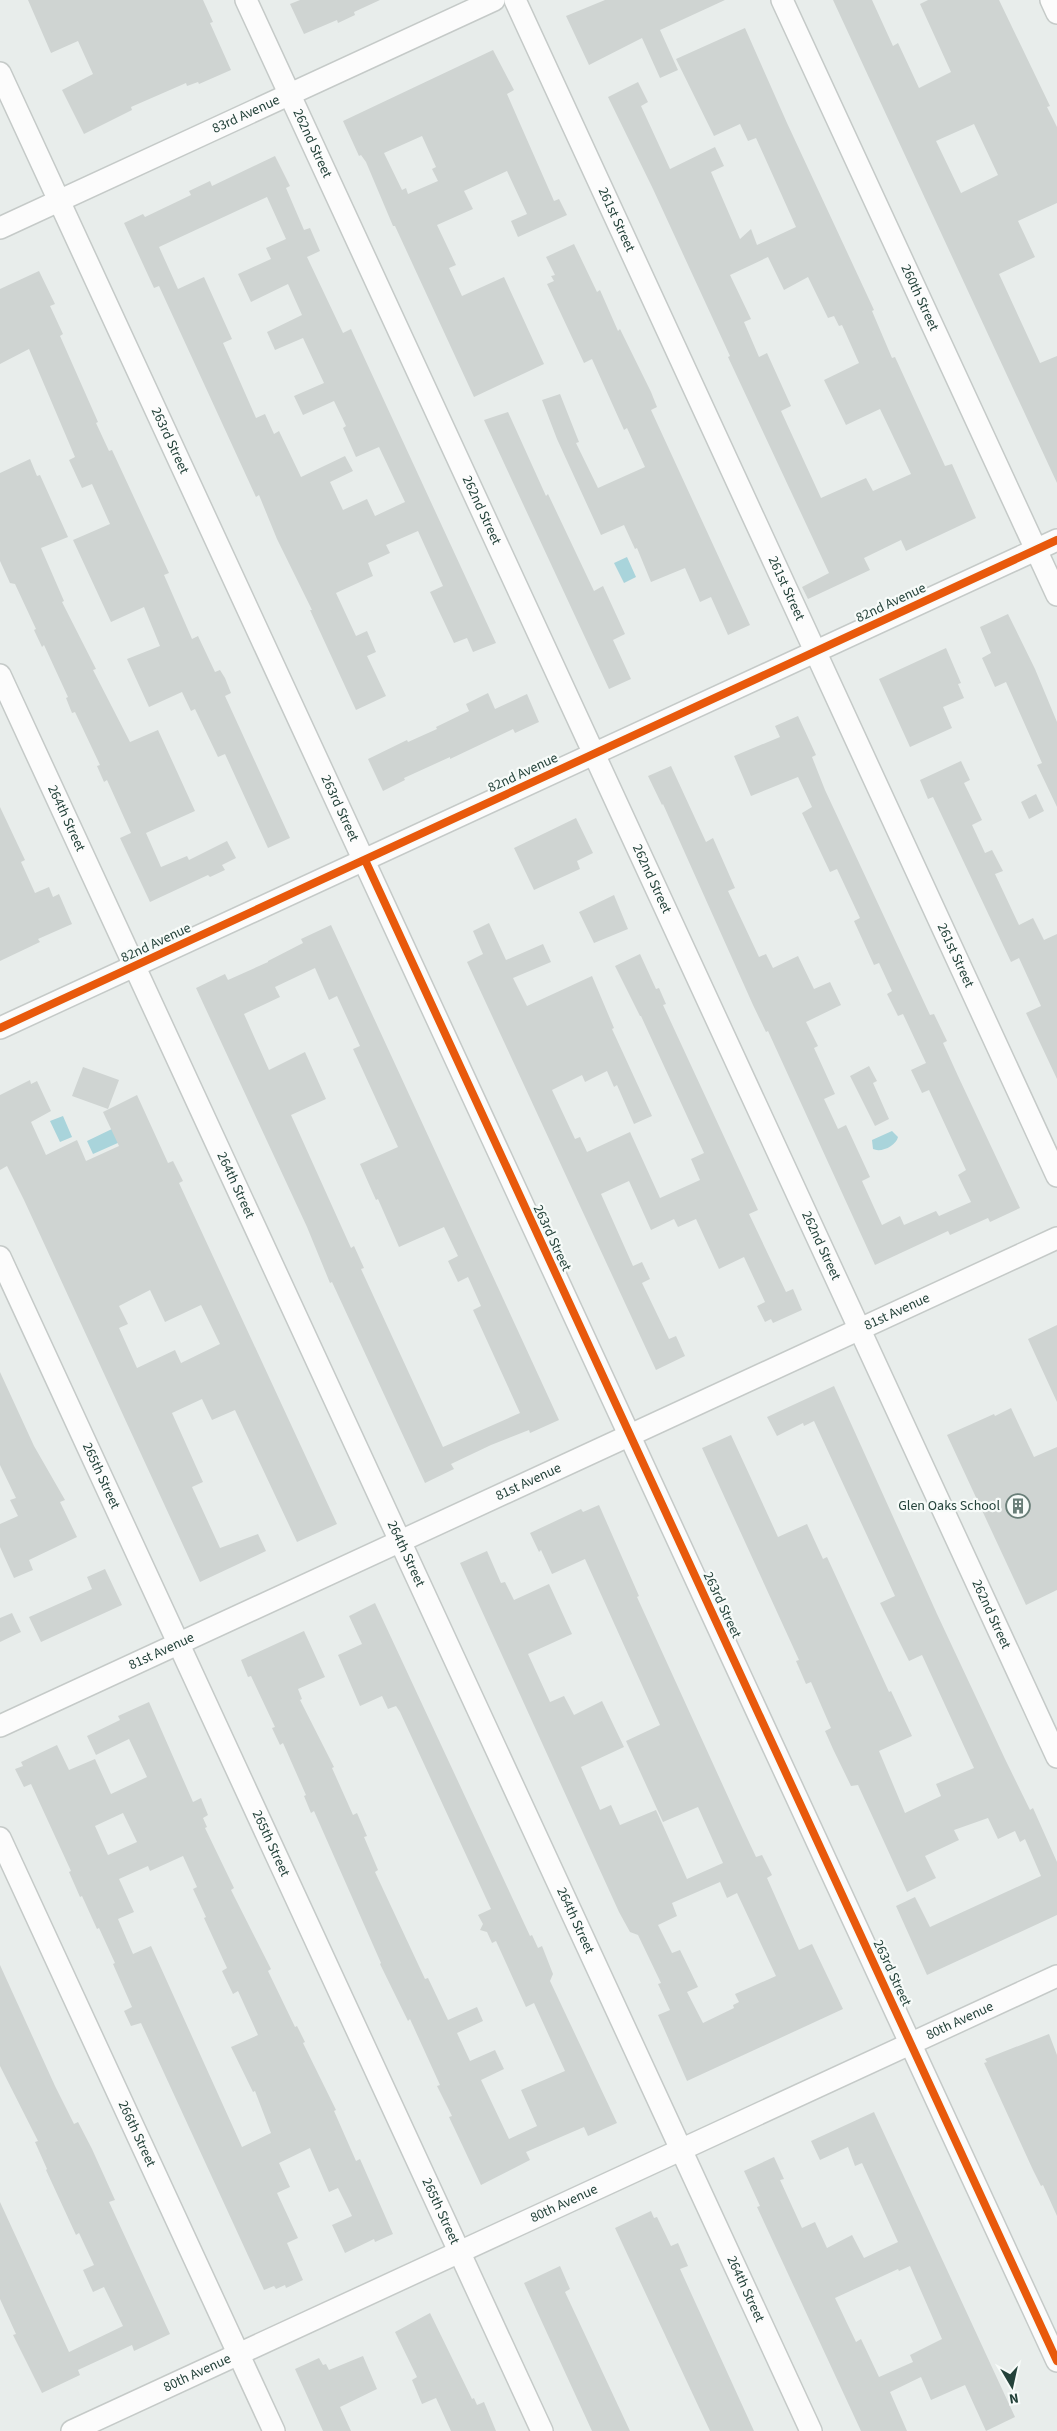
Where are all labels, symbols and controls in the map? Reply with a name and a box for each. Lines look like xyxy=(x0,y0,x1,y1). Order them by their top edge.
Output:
street label: 83rd Avenue xyxy=(209,90,283,139)
street label: 262nd Street xyxy=(288,106,337,182)
street label: 261st Street xyxy=(593,184,640,256)
street label: 260th Street xyxy=(896,261,944,334)
street label: 263rd Street xyxy=(146,404,194,477)
street label: 262nd Street xyxy=(457,472,506,548)
street label: 261st Street xyxy=(763,553,810,624)
street label: 82nd Avenue xyxy=(853,578,929,628)
street label: 82nd Avenue xyxy=(485,748,561,798)
street label: 263rd Street xyxy=(316,772,364,845)
street label: 264th Street xyxy=(42,782,90,855)
street label: 262nd Street xyxy=(627,841,676,917)
street label: 82nd Avenue xyxy=(118,918,194,968)
street label: 261st Street xyxy=(932,920,979,991)
street label: 264th Street xyxy=(212,1149,260,1222)
street label: 263rd Street xyxy=(528,1201,576,1275)
street label: 262nd Street xyxy=(796,1208,846,1284)
street label: 81st Avenue xyxy=(861,1288,933,1336)
street label: 265th Street xyxy=(77,1439,125,1513)
street label: 81st Avenue xyxy=(492,1458,565,1506)
building icon: Glen Oaks School xyxy=(1005,1493,1031,1519)
place label: Glen Oaks School xyxy=(898,1496,1000,1516)
street label: 264th Street xyxy=(382,1517,430,1591)
street label: 263rd Street xyxy=(698,1568,746,1642)
street label: 262nd Street xyxy=(966,1576,1016,1652)
street label: 81st Avenue xyxy=(126,1628,198,1675)
street label: 265th Street xyxy=(247,1807,295,1880)
street label: 264th Street xyxy=(551,1884,599,1957)
street label: 263rd Street xyxy=(868,1936,916,2010)
street label: 80th Avenue xyxy=(923,1997,997,2045)
street label: 266th Street xyxy=(113,2097,161,2171)
street label: 265th Street xyxy=(417,2175,465,2248)
street label: 80th Avenue xyxy=(527,2179,601,2228)
street label: 264th Street xyxy=(721,2253,770,2326)
street label: 80th Avenue xyxy=(160,2349,234,2397)
north arrow xyxy=(987,2361,1037,2411)
text: N xyxy=(1008,2387,1020,2408)

